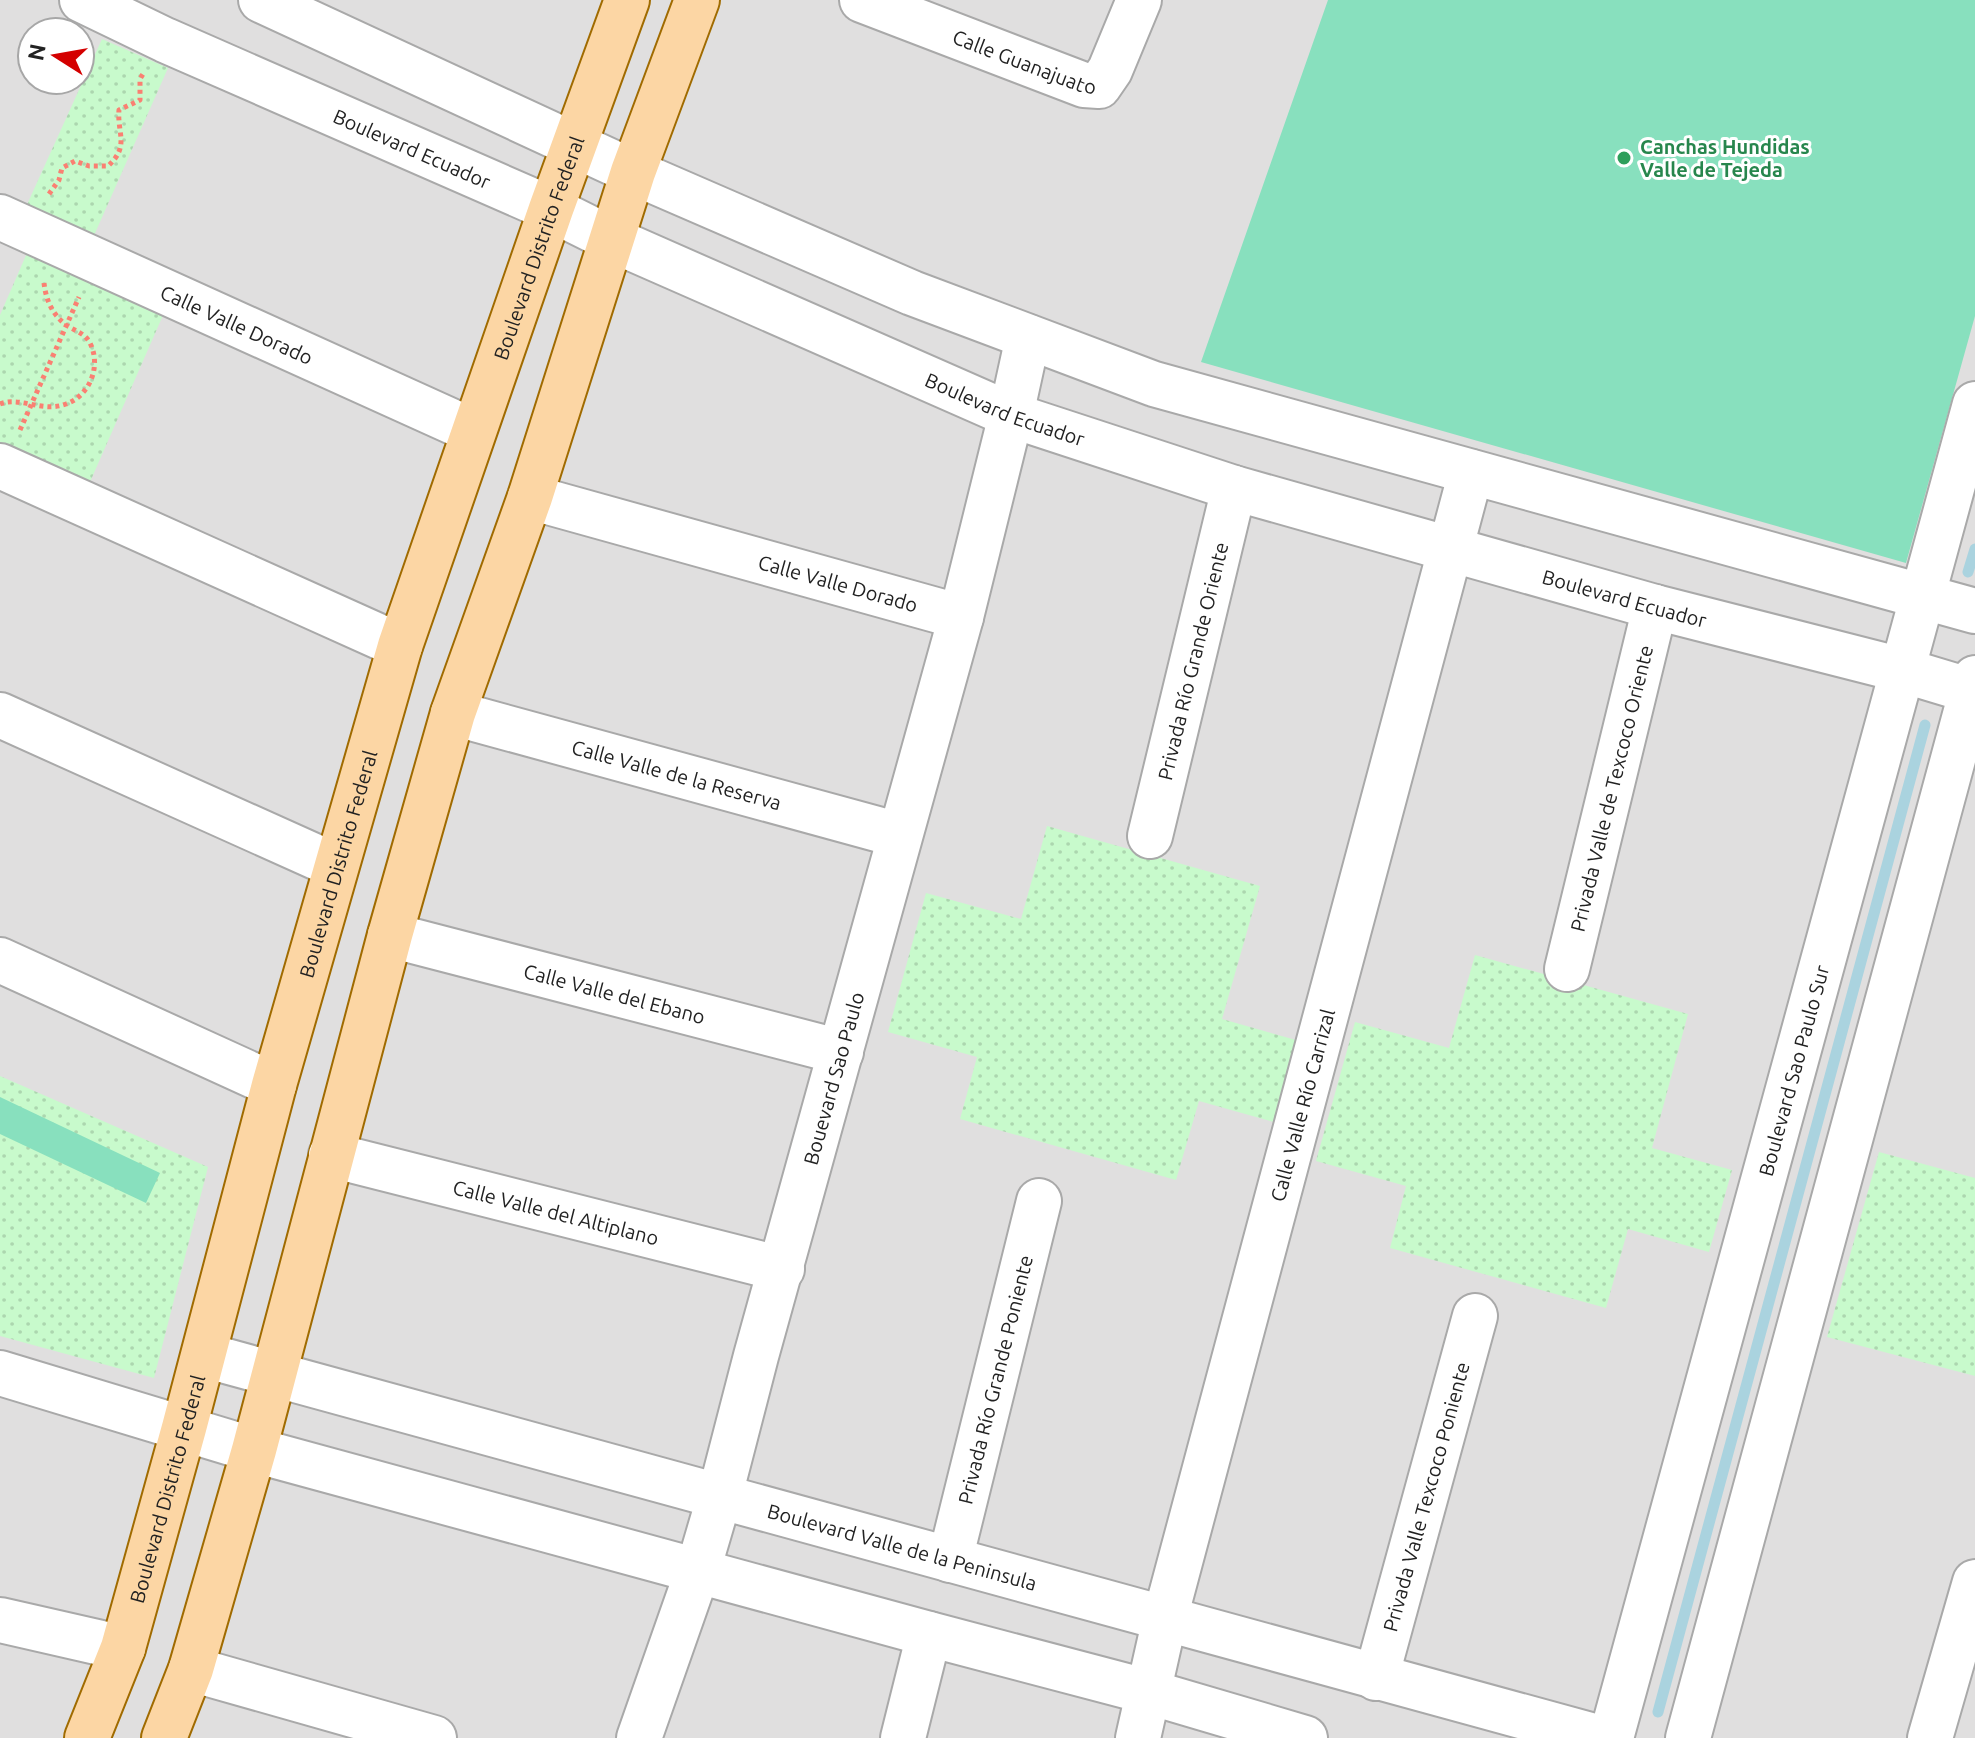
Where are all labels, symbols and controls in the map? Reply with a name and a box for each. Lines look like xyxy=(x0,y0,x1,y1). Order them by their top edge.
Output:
north arrow xyxy=(16,16,96,96)
street label: Calle Guanajuato xyxy=(950,24,1097,97)
text: N xyxy=(22,42,50,63)
street label: Boulevard Ecuador xyxy=(330,104,495,193)
street label: Boulevard Distrito Federal xyxy=(488,133,588,363)
place label: Canchas Hundidas Valle de Tejeda xyxy=(1640,135,1810,181)
marker: Canchas Hundidas Valle de Tejeda xyxy=(1615,149,1633,167)
street label: Calle Valle Dorado xyxy=(157,280,317,369)
street label: Boulevard Ecuador xyxy=(922,367,1088,450)
street label: Privada Río Grande Oriente xyxy=(1152,540,1232,782)
street label: Calle Valle Dorado xyxy=(756,550,921,616)
street label: Boulevard Ecuador xyxy=(1540,564,1709,631)
street label: Privada Valle de Texcoco Oriente xyxy=(1565,643,1657,934)
street label: Calle Valle de la Reserva xyxy=(569,735,784,814)
street label: Boulevard Distrito Federal xyxy=(294,747,381,980)
street label: Calle Valle del Ebano xyxy=(521,959,708,1028)
street label: Boulevard Sao Paulo Sur xyxy=(1753,962,1833,1178)
street label: Bouevard Sao Paulo xyxy=(798,989,868,1167)
street label: Calle Valle Río Carrizal xyxy=(1265,1006,1339,1204)
street label: Calle Valle del Altiplano xyxy=(451,1175,661,1249)
street label: Privada Río Grande Poniente xyxy=(953,1253,1037,1506)
street label: Privada Valle Texcoco Poniente xyxy=(1378,1359,1473,1634)
street label: Boulevard Distrito Federal xyxy=(125,1372,209,1606)
street label: Boulevard Valle de la Peninsula xyxy=(765,1499,1039,1594)

